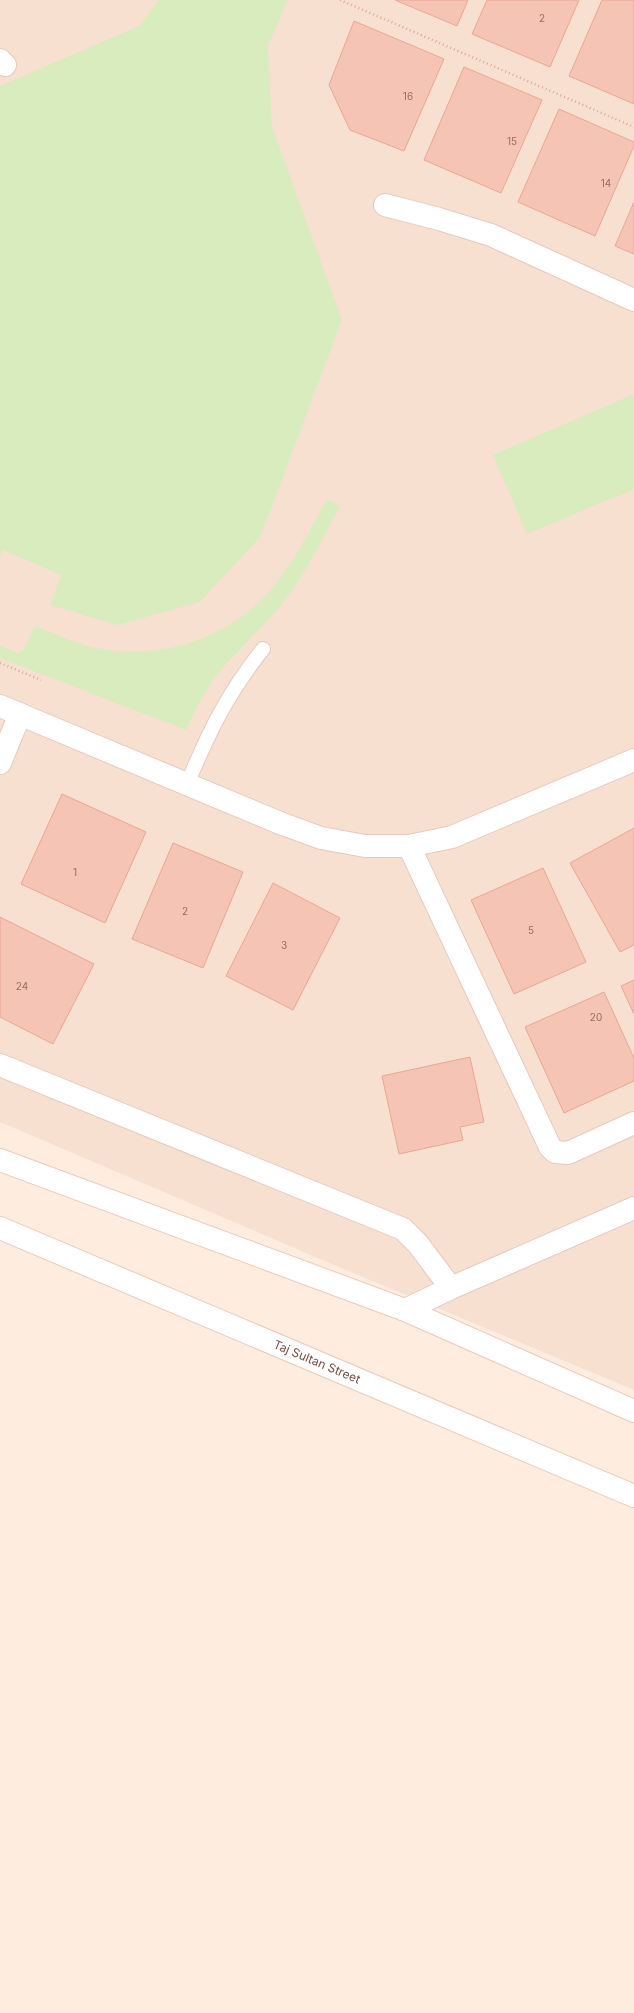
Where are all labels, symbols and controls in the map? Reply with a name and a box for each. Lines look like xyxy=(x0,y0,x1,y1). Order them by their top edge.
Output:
house number: 2 xyxy=(539,12,545,24)
house number: 16 xyxy=(403,90,413,102)
house number: 15 xyxy=(507,135,517,147)
house number: 14 xyxy=(601,177,611,189)
house number: 1 xyxy=(73,866,77,878)
house number: 2 xyxy=(182,905,188,917)
house number: 5 xyxy=(528,924,534,936)
house number: 3 xyxy=(281,939,287,951)
house number: 24 xyxy=(16,980,28,992)
house number: 20 xyxy=(590,1011,602,1023)
street label: Taj Sultan Street xyxy=(271,1336,363,1387)

